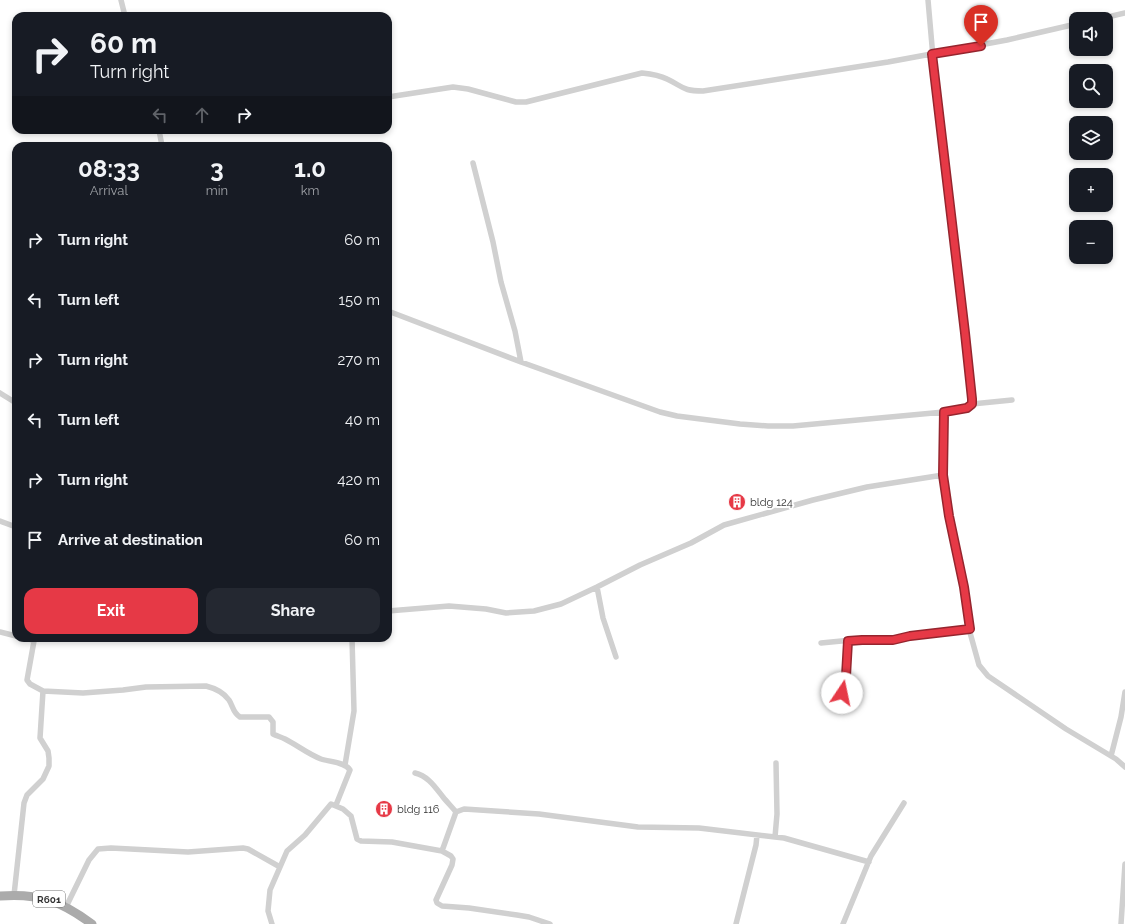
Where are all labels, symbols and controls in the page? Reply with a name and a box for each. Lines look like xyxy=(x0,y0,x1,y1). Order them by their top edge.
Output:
pin xyxy=(964,5,998,46)
icon: arrive xyxy=(970,11,992,33)
map controls xyxy=(1069,12,1113,264)
button: sound xyxy=(1069,12,1113,56)
text: 60 m xyxy=(90,27,157,60)
icon: right xyxy=(24,28,76,80)
text: Turn right xyxy=(90,61,169,82)
button: search xyxy=(1069,64,1113,108)
icon: left xyxy=(149,104,171,126)
icon: ahead xyxy=(191,104,213,126)
icon: right xyxy=(233,104,255,126)
button: layers xyxy=(1069,116,1113,160)
text: 08:33 xyxy=(78,154,140,183)
text: 3 xyxy=(210,154,224,183)
text: 1.0 xyxy=(294,154,326,183)
button: + xyxy=(1069,168,1113,212)
text: Arrival xyxy=(90,183,128,198)
text: min xyxy=(206,183,228,198)
text: km xyxy=(301,183,319,198)
button: − xyxy=(1069,220,1113,264)
icon: right xyxy=(24,229,46,251)
text: Turn right xyxy=(58,231,128,249)
text: 60 m xyxy=(344,231,380,249)
icon: left xyxy=(24,289,46,311)
text: Turn left xyxy=(58,291,119,309)
text: 150 m xyxy=(339,291,380,309)
icon: right xyxy=(24,349,46,371)
text: Turn right xyxy=(58,351,128,369)
text: 270 m xyxy=(337,351,380,369)
icon: left xyxy=(24,409,46,431)
text: Turn left xyxy=(58,411,119,429)
text: 40 m xyxy=(345,411,380,429)
icon: right xyxy=(24,469,46,491)
text: Turn right xyxy=(58,471,128,489)
text: 420 m xyxy=(337,471,380,489)
building icon: bldg 124 xyxy=(727,492,747,512)
place label: bldg 124 xyxy=(750,496,793,509)
icon: arrive xyxy=(24,529,46,551)
text: Arrive at destination xyxy=(58,531,203,549)
text: 60 m xyxy=(344,531,380,549)
button: Exit xyxy=(24,588,198,634)
button: Share xyxy=(206,588,380,634)
position arrow xyxy=(821,672,863,714)
building icon: bldg 116 xyxy=(374,799,394,819)
place label: bldg 116 xyxy=(397,803,440,816)
road number: R601 xyxy=(33,891,65,907)

